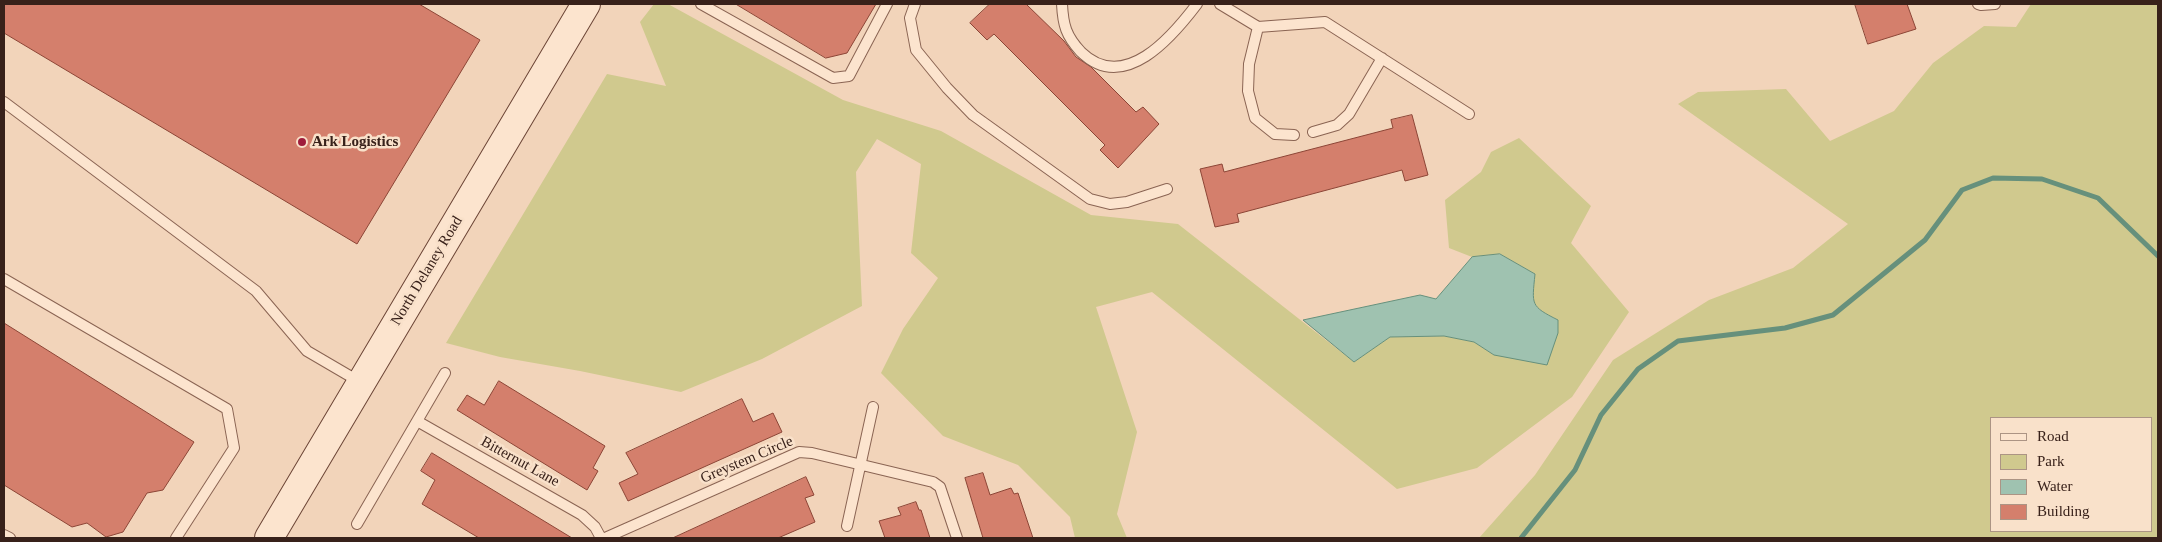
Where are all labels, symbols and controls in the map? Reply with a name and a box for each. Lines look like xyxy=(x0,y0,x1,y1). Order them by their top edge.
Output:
place label: Ark Logistics xyxy=(312,133,398,151)
marker: Ark Logistics xyxy=(296,136,308,148)
street label: North Delaney Road xyxy=(387,213,467,329)
legend xyxy=(1990,417,2152,532)
text: Road xyxy=(2037,428,2069,444)
street label: Greystem Circle xyxy=(698,432,796,488)
street label: Bitternut Lane xyxy=(478,433,562,491)
text: Park xyxy=(2037,453,2065,469)
text: Water xyxy=(2037,478,2072,494)
text: Building xyxy=(2037,503,2090,519)

